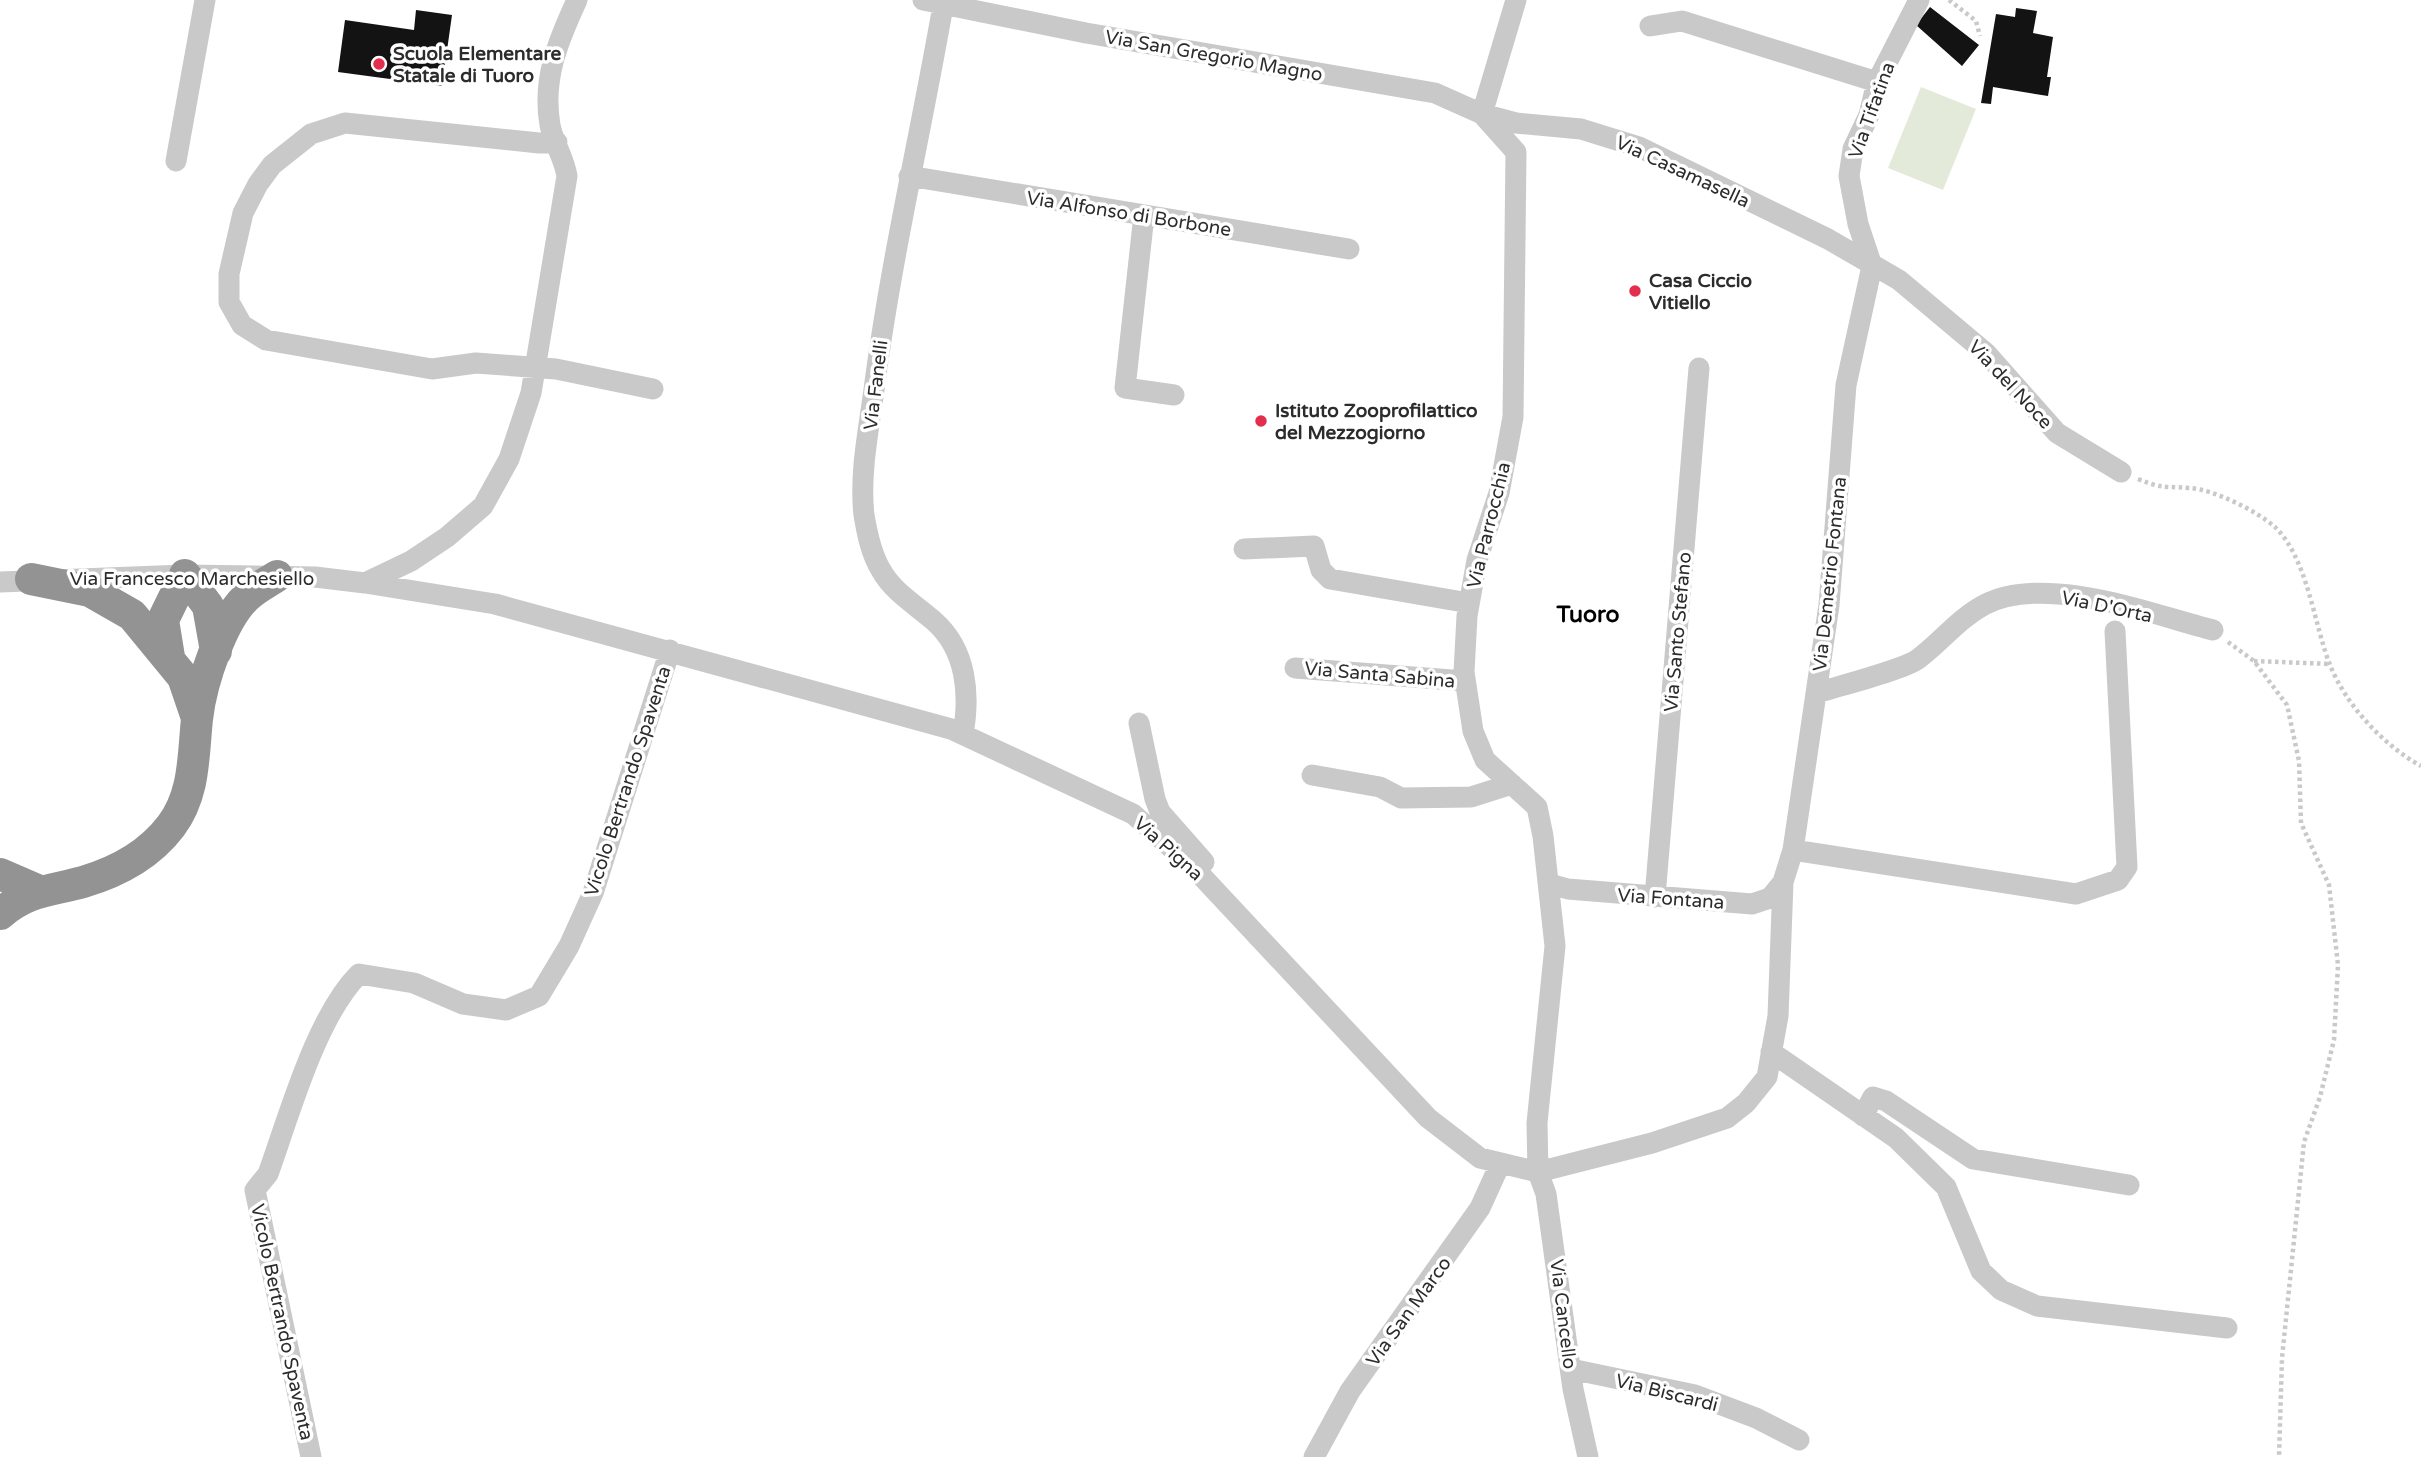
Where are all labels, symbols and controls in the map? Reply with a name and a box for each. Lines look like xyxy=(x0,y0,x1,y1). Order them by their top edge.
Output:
street label: Via San Gregorio Magno xyxy=(1103,26,1324,86)
place label: Scuola Elementare Statale di Tuoro xyxy=(393,43,561,87)
marker: Scuola Elementare Statale di Tuoro xyxy=(371,56,387,72)
street label: Via Tifatina xyxy=(1844,59,1900,162)
street label: Via Casamasella xyxy=(1612,131,1753,213)
street label: Via Alfonso di Borbone xyxy=(1025,187,1233,241)
place label: Casa Ciccio Vitiello xyxy=(1649,270,1752,314)
marker: Casa Ciccio Vitiello xyxy=(1627,283,1643,299)
street label: Via del Noce xyxy=(1964,336,2057,434)
street label: Via Fanelli xyxy=(860,339,892,431)
place label: Istituto Zooprofilattico del Mezzogiorno xyxy=(1275,400,1477,445)
marker: Istituto Zooprofilattico del Mezzogiorno xyxy=(1253,413,1269,429)
street label: Via Parrocchia xyxy=(1463,460,1515,591)
street label: Via Demetrio Fontana xyxy=(1809,476,1851,673)
street label: Via Santo Stefano xyxy=(1660,551,1696,713)
street label: Via Francesco Marchesiello xyxy=(70,568,314,590)
street label: Via D'Orta xyxy=(2059,587,2154,627)
district label: Tuoro xyxy=(1555,601,1620,629)
street label: Via Santa Sabina xyxy=(1304,657,1456,693)
street label: Vicolo Bertrando Spaventa xyxy=(580,663,676,899)
street label: Via Pigna xyxy=(1129,812,1207,885)
street label: Via Fontana xyxy=(1617,884,1725,914)
street label: Vicolo Bertrando Spaventa xyxy=(246,1202,318,1442)
street label: Via San Marco xyxy=(1362,1253,1456,1371)
street label: Via Cancello xyxy=(1545,1258,1581,1370)
street label: Via Biscardi xyxy=(1613,1370,1720,1416)

